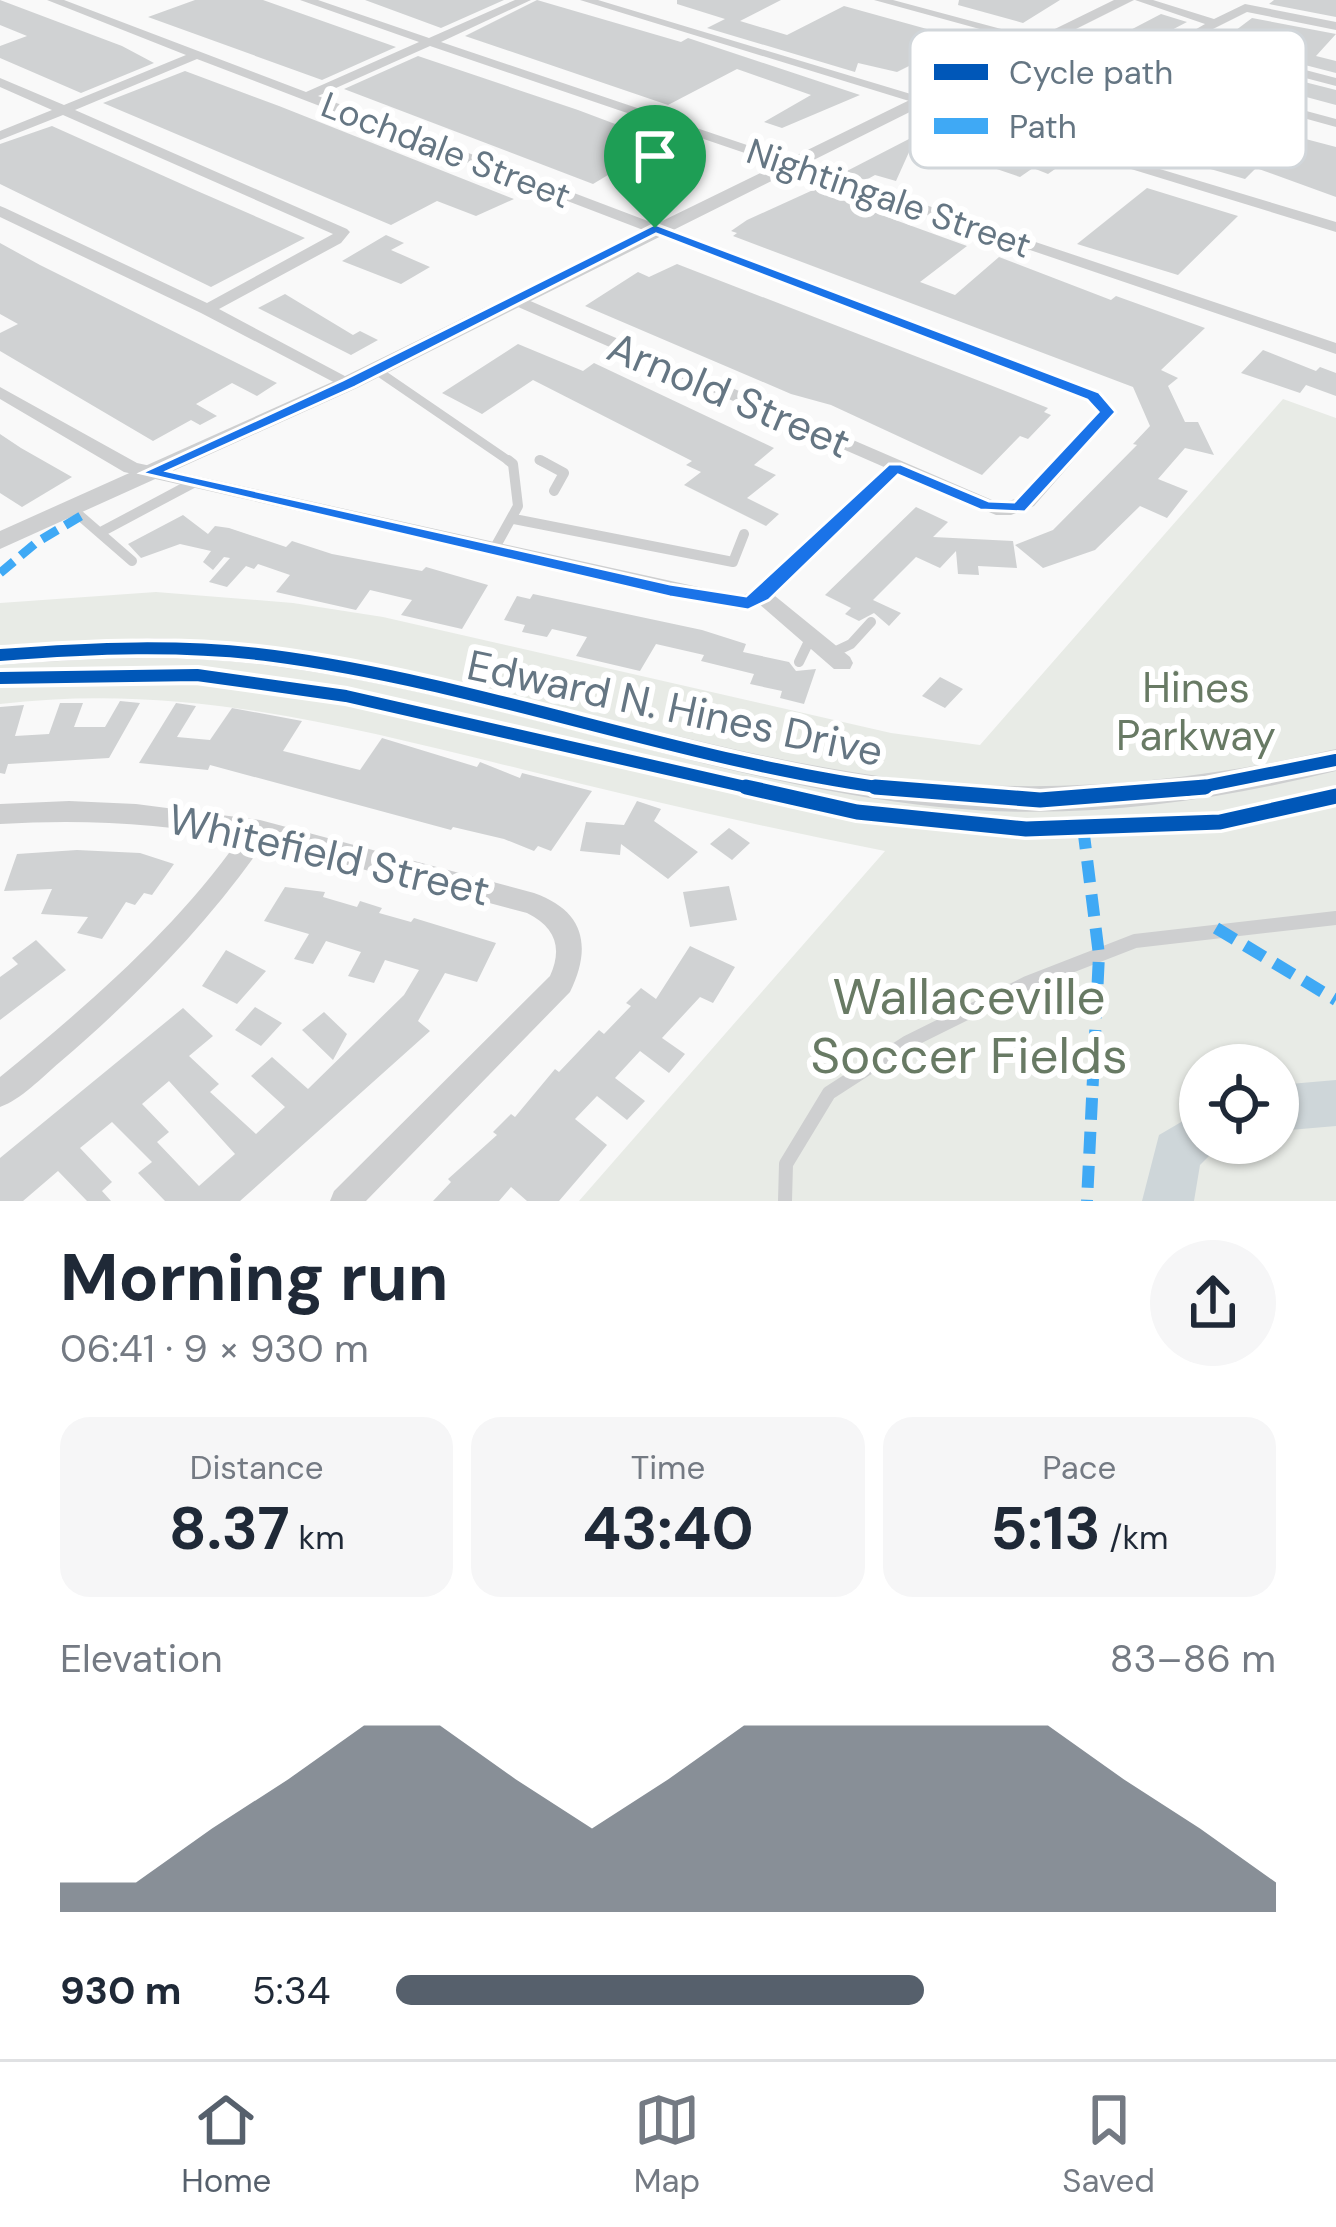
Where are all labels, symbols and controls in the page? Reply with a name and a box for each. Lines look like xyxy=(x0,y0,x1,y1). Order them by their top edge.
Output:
legend xyxy=(910,30,1306,168)
text: Cycle path xyxy=(1009,51,1173,94)
street label: Lochdale Street xyxy=(315,81,577,219)
pin xyxy=(604,105,706,228)
text: Path xyxy=(1009,105,1077,148)
icon: arrive xyxy=(622,123,688,189)
street label: Nightingale Street xyxy=(741,127,1037,269)
street label: Arnold Street xyxy=(599,319,859,471)
street label: Edward N. Hines Drive xyxy=(462,637,888,779)
park label: Hines Parkway xyxy=(1116,660,1276,763)
street label: Whitefield Street xyxy=(163,791,495,919)
park label: Wallaceville Soccer Fields xyxy=(810,963,1128,1089)
map controls xyxy=(1179,1044,1299,1164)
button: locate xyxy=(1179,1044,1299,1164)
text: Morning run xyxy=(60,1235,448,1320)
button: share xyxy=(1150,1240,1276,1366)
text: 06:41 · 9 × 930 m xyxy=(60,1323,369,1374)
text: Distance xyxy=(190,1446,324,1489)
text: Time xyxy=(631,1446,705,1489)
text: Pace xyxy=(1042,1446,1116,1489)
text: 8.37 xyxy=(169,1489,290,1568)
text: 43:40 xyxy=(582,1489,754,1568)
text: 5:13 xyxy=(990,1489,1101,1568)
text: km xyxy=(290,1516,345,1559)
text: /km xyxy=(1101,1516,1169,1559)
text: Elevation xyxy=(60,1633,223,1684)
text: 83–86 m xyxy=(1110,1633,1276,1684)
text: 930 m xyxy=(60,1965,181,2016)
text: 5:34 xyxy=(252,1965,330,2016)
tab: Home xyxy=(181,2087,271,2202)
tab: Map xyxy=(634,2087,700,2202)
tab: Saved xyxy=(1062,2087,1155,2202)

